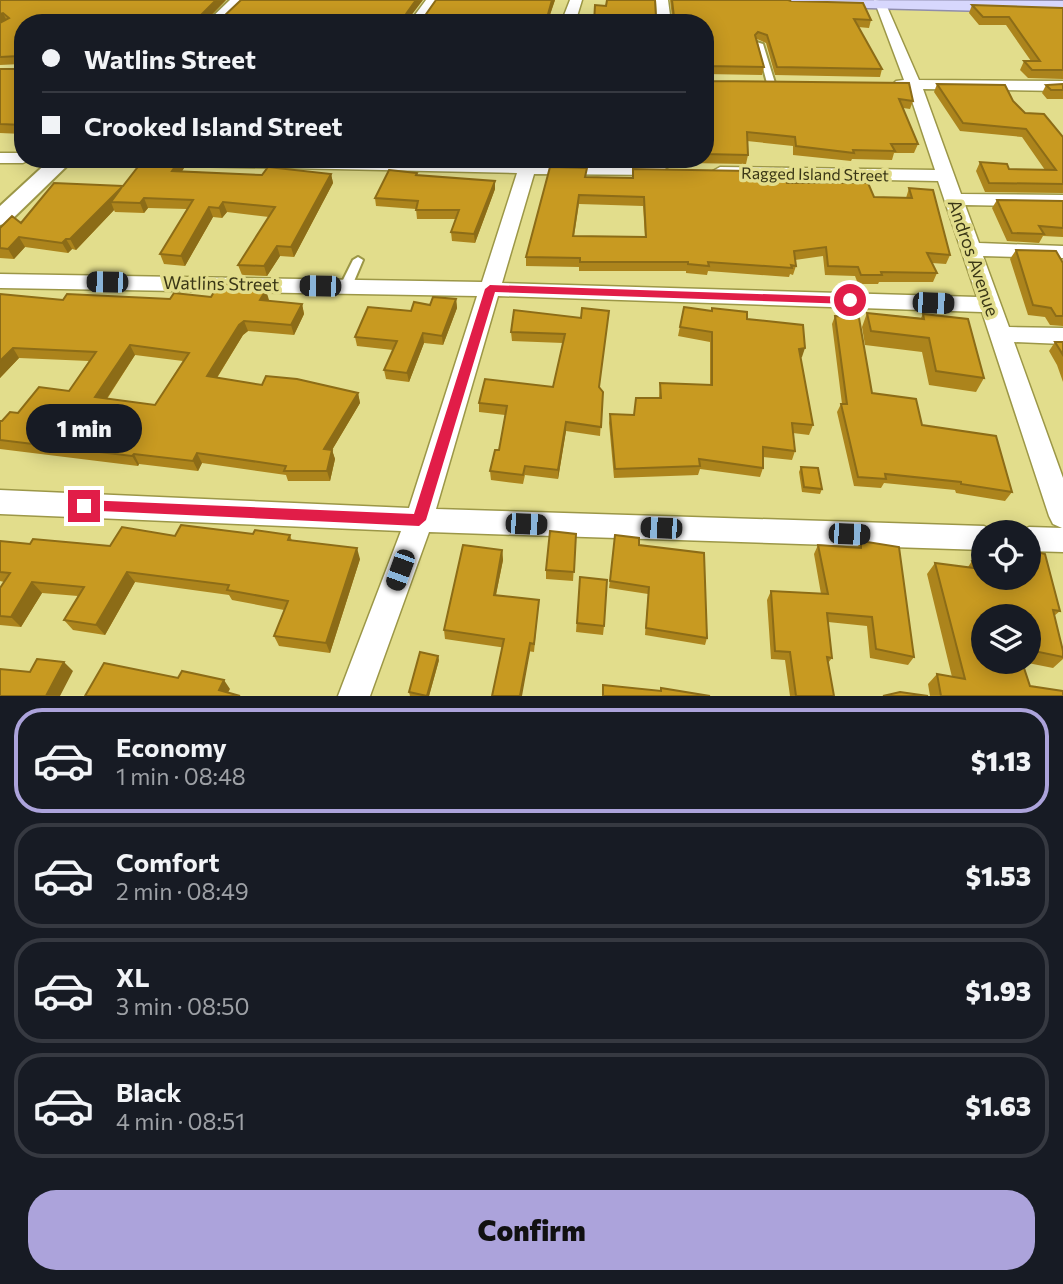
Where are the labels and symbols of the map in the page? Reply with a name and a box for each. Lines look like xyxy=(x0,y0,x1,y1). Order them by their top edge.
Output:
street label: Ragged Island Street xyxy=(741,163,890,184)
street label: Andros Avenue xyxy=(944,196,1004,319)
car xyxy=(86,271,129,293)
street label: Watlins Street xyxy=(163,271,279,295)
car xyxy=(299,275,342,297)
route start xyxy=(834,284,866,316)
car xyxy=(912,292,955,314)
callout: 1 min xyxy=(26,405,142,454)
route end xyxy=(68,490,100,522)
car xyxy=(505,513,548,535)
car xyxy=(640,517,683,539)
car xyxy=(828,523,871,545)
car xyxy=(383,547,418,593)

